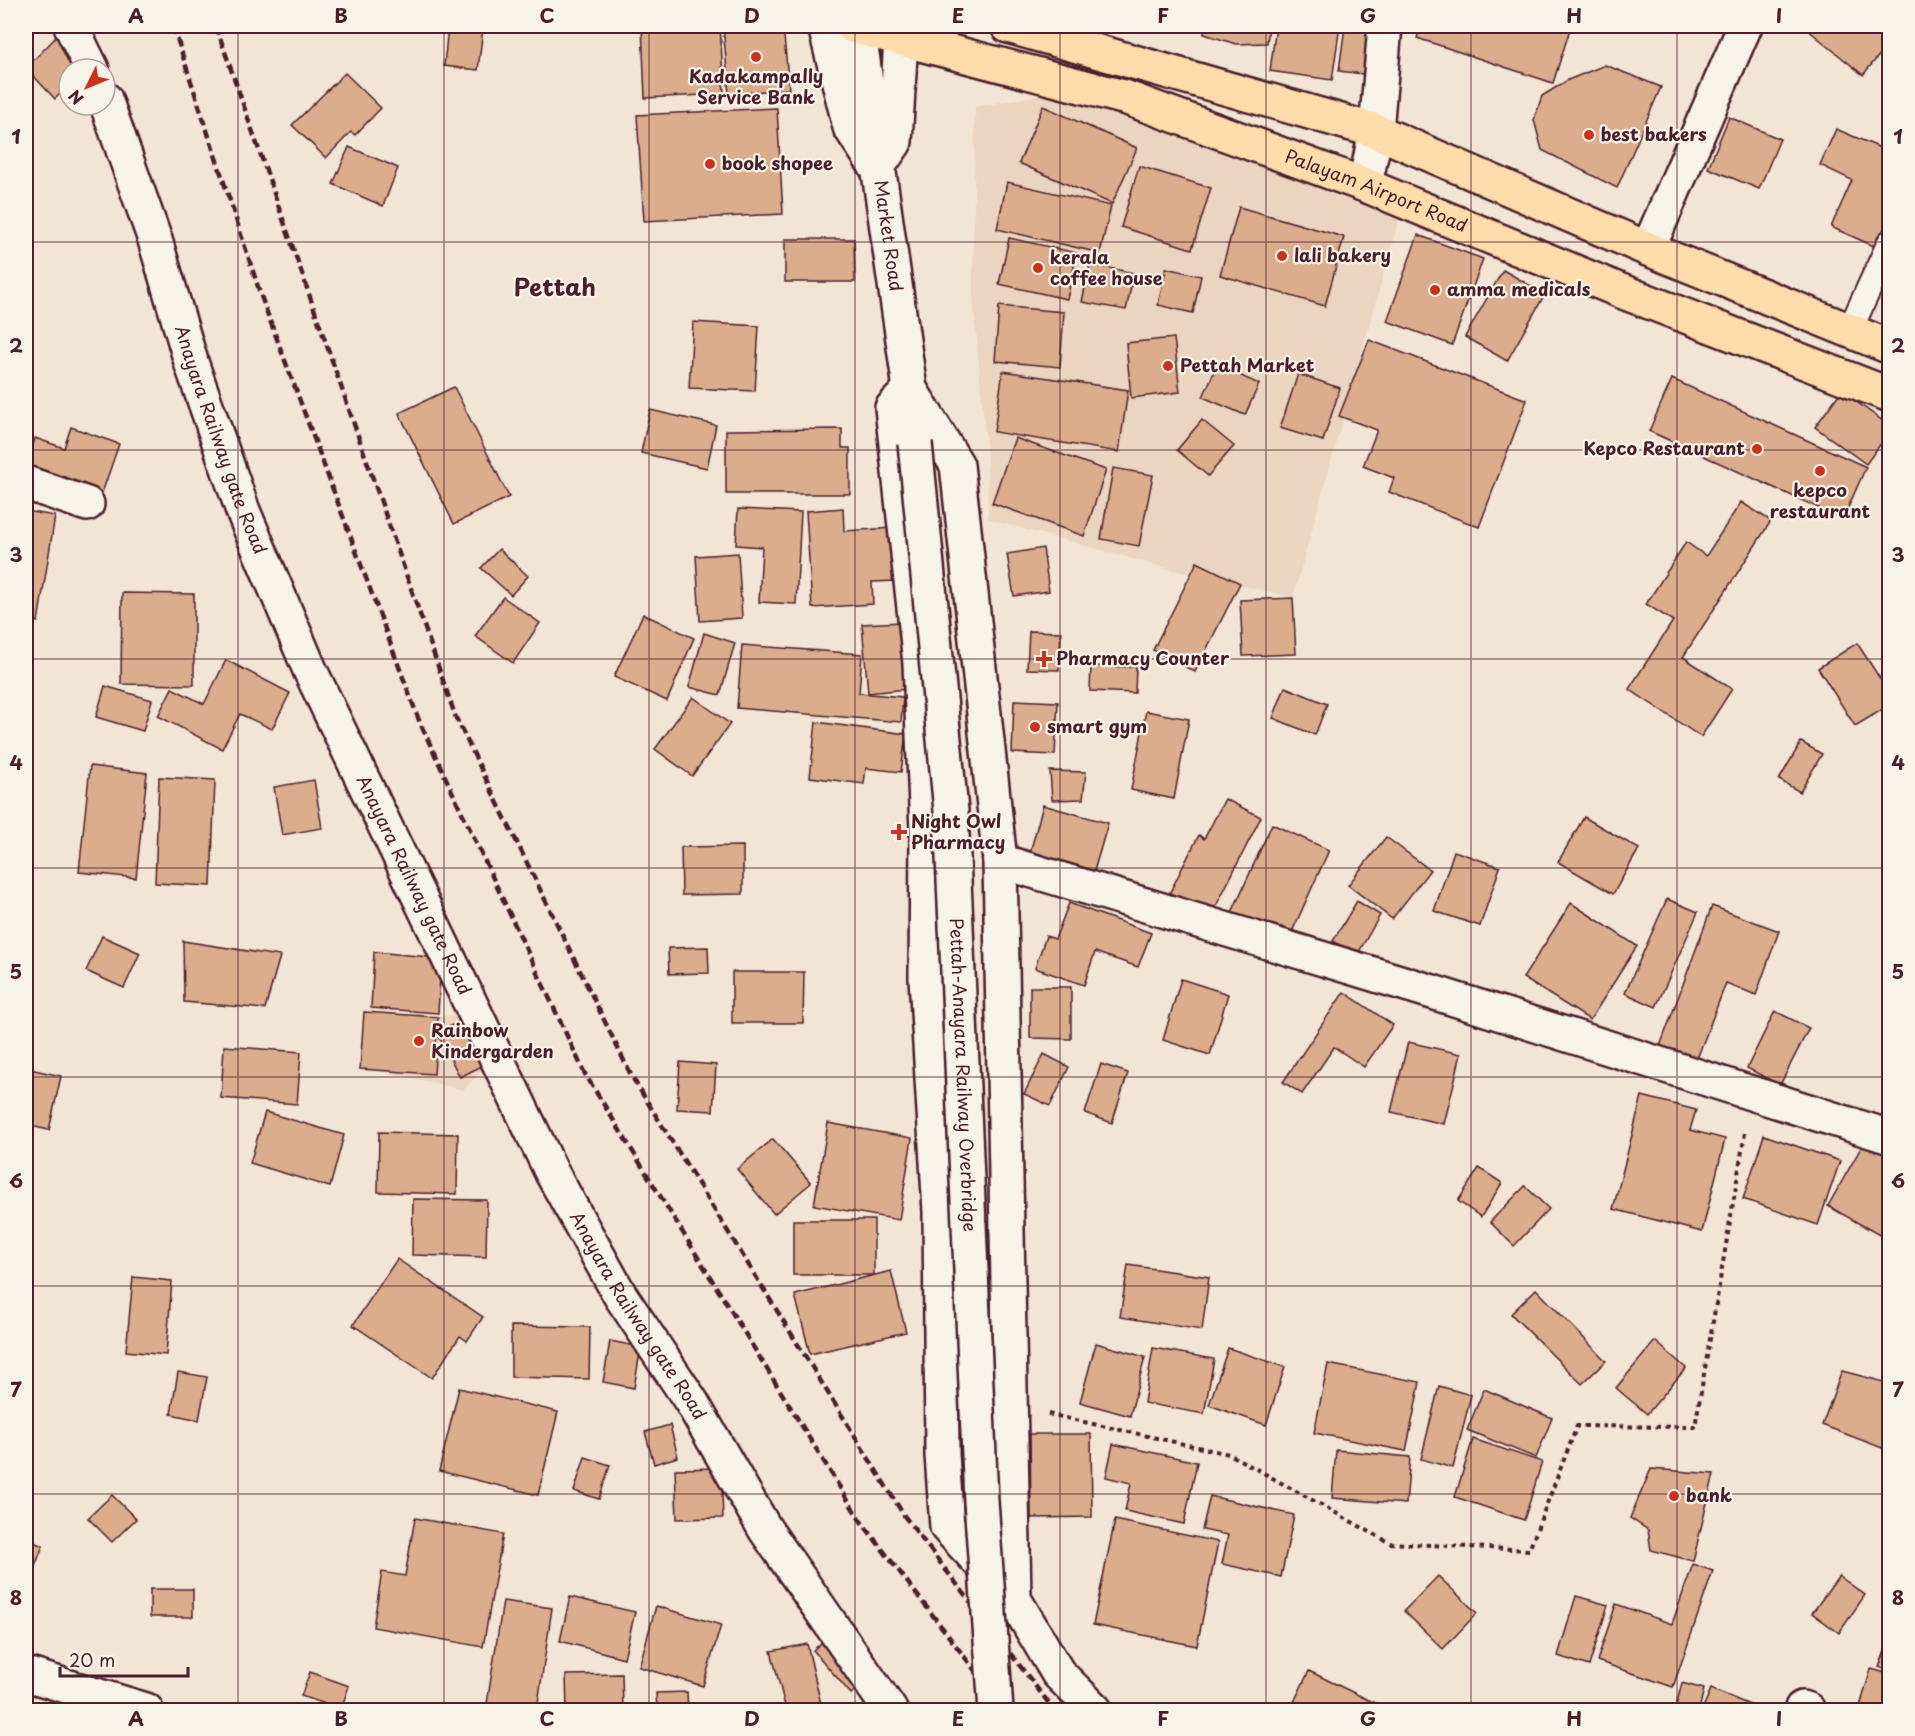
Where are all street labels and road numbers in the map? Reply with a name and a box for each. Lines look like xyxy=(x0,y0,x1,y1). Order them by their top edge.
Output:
street label: Palayam Airport Road xyxy=(1281,142,1472,238)
street label: Market Road xyxy=(868,178,911,293)
street label: Anayara Railway gate Road xyxy=(169,322,275,558)
street label: Anayara Railway gate Road xyxy=(350,770,479,999)
street label: Pettah-Anayara Railway Overbridge xyxy=(944,917,984,1232)
street label: Anayara Railway gate Road xyxy=(564,1206,714,1424)

